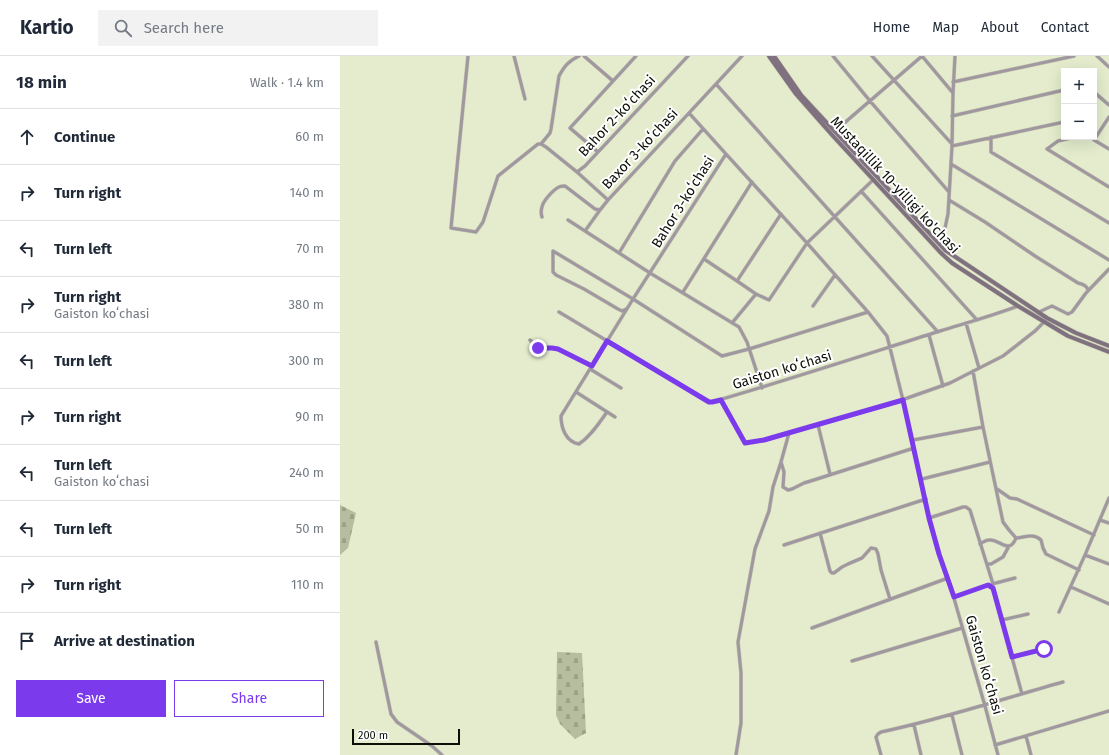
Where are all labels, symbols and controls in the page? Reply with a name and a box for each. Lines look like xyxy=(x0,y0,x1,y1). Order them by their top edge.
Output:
search box xyxy=(98,10,378,46)
text: Kartio xyxy=(20,16,74,39)
icon: search xyxy=(112,17,134,39)
text: Search here xyxy=(144,19,224,37)
text: Home xyxy=(873,19,910,36)
text: Map xyxy=(932,19,959,36)
text: About xyxy=(981,19,1019,36)
text: Contact xyxy=(1041,19,1089,36)
map controls xyxy=(1061,68,1097,140)
button: + xyxy=(1061,68,1097,104)
text: 18 min xyxy=(16,72,67,93)
street label: Bahor 2-koʻchasi xyxy=(575,72,659,160)
text: Walk · 1.4 km xyxy=(250,75,324,90)
button: − xyxy=(1061,104,1097,140)
street label: Baxor 3-koʻchasi xyxy=(598,105,682,193)
street label: Mustaqillik 10-yilligi ko'chasi xyxy=(827,113,963,257)
icon: ahead xyxy=(16,126,38,148)
text: Continue xyxy=(54,128,115,146)
text: 60 m xyxy=(295,129,324,144)
street label: Bahor 3-koʻchasi xyxy=(648,153,718,251)
icon: right xyxy=(16,182,38,204)
text: Turn right xyxy=(54,184,121,202)
text: 140 m xyxy=(290,185,324,200)
icon: left xyxy=(16,238,38,260)
text: Turn left xyxy=(54,240,112,258)
text: 70 m xyxy=(297,241,324,256)
text: Turn right xyxy=(54,288,121,306)
icon: right xyxy=(16,294,38,316)
text: 380 m xyxy=(289,297,324,312)
text: Gaiston koʻchasi xyxy=(54,306,149,321)
route end xyxy=(529,339,547,357)
street label: Gaiston koʻchasi xyxy=(730,347,834,393)
icon: left xyxy=(16,350,38,372)
text: Turn left xyxy=(54,352,112,370)
text: 300 m xyxy=(288,353,324,368)
icon: right xyxy=(16,406,38,428)
text: Turn right xyxy=(54,408,121,426)
text: 90 m xyxy=(295,409,324,424)
text: Turn left xyxy=(54,456,112,474)
icon: left xyxy=(16,462,38,484)
text: 240 m xyxy=(289,465,324,480)
text: Gaiston koʻchasi xyxy=(54,474,149,489)
icon: left xyxy=(16,518,38,540)
text: Turn left xyxy=(54,520,112,538)
text: 50 m xyxy=(296,521,324,536)
icon: right xyxy=(16,574,38,596)
text: Turn right xyxy=(54,576,121,594)
text: 110 m xyxy=(291,577,324,592)
street label: Gaiston koʻchasi xyxy=(962,613,1006,717)
icon: arrive xyxy=(16,630,38,652)
text: Arrive at destination xyxy=(54,632,195,650)
route start xyxy=(1035,640,1053,658)
button: Save xyxy=(16,680,166,717)
button: Share xyxy=(174,680,324,717)
scale bar xyxy=(352,727,460,746)
text: 200 m xyxy=(358,729,388,742)

